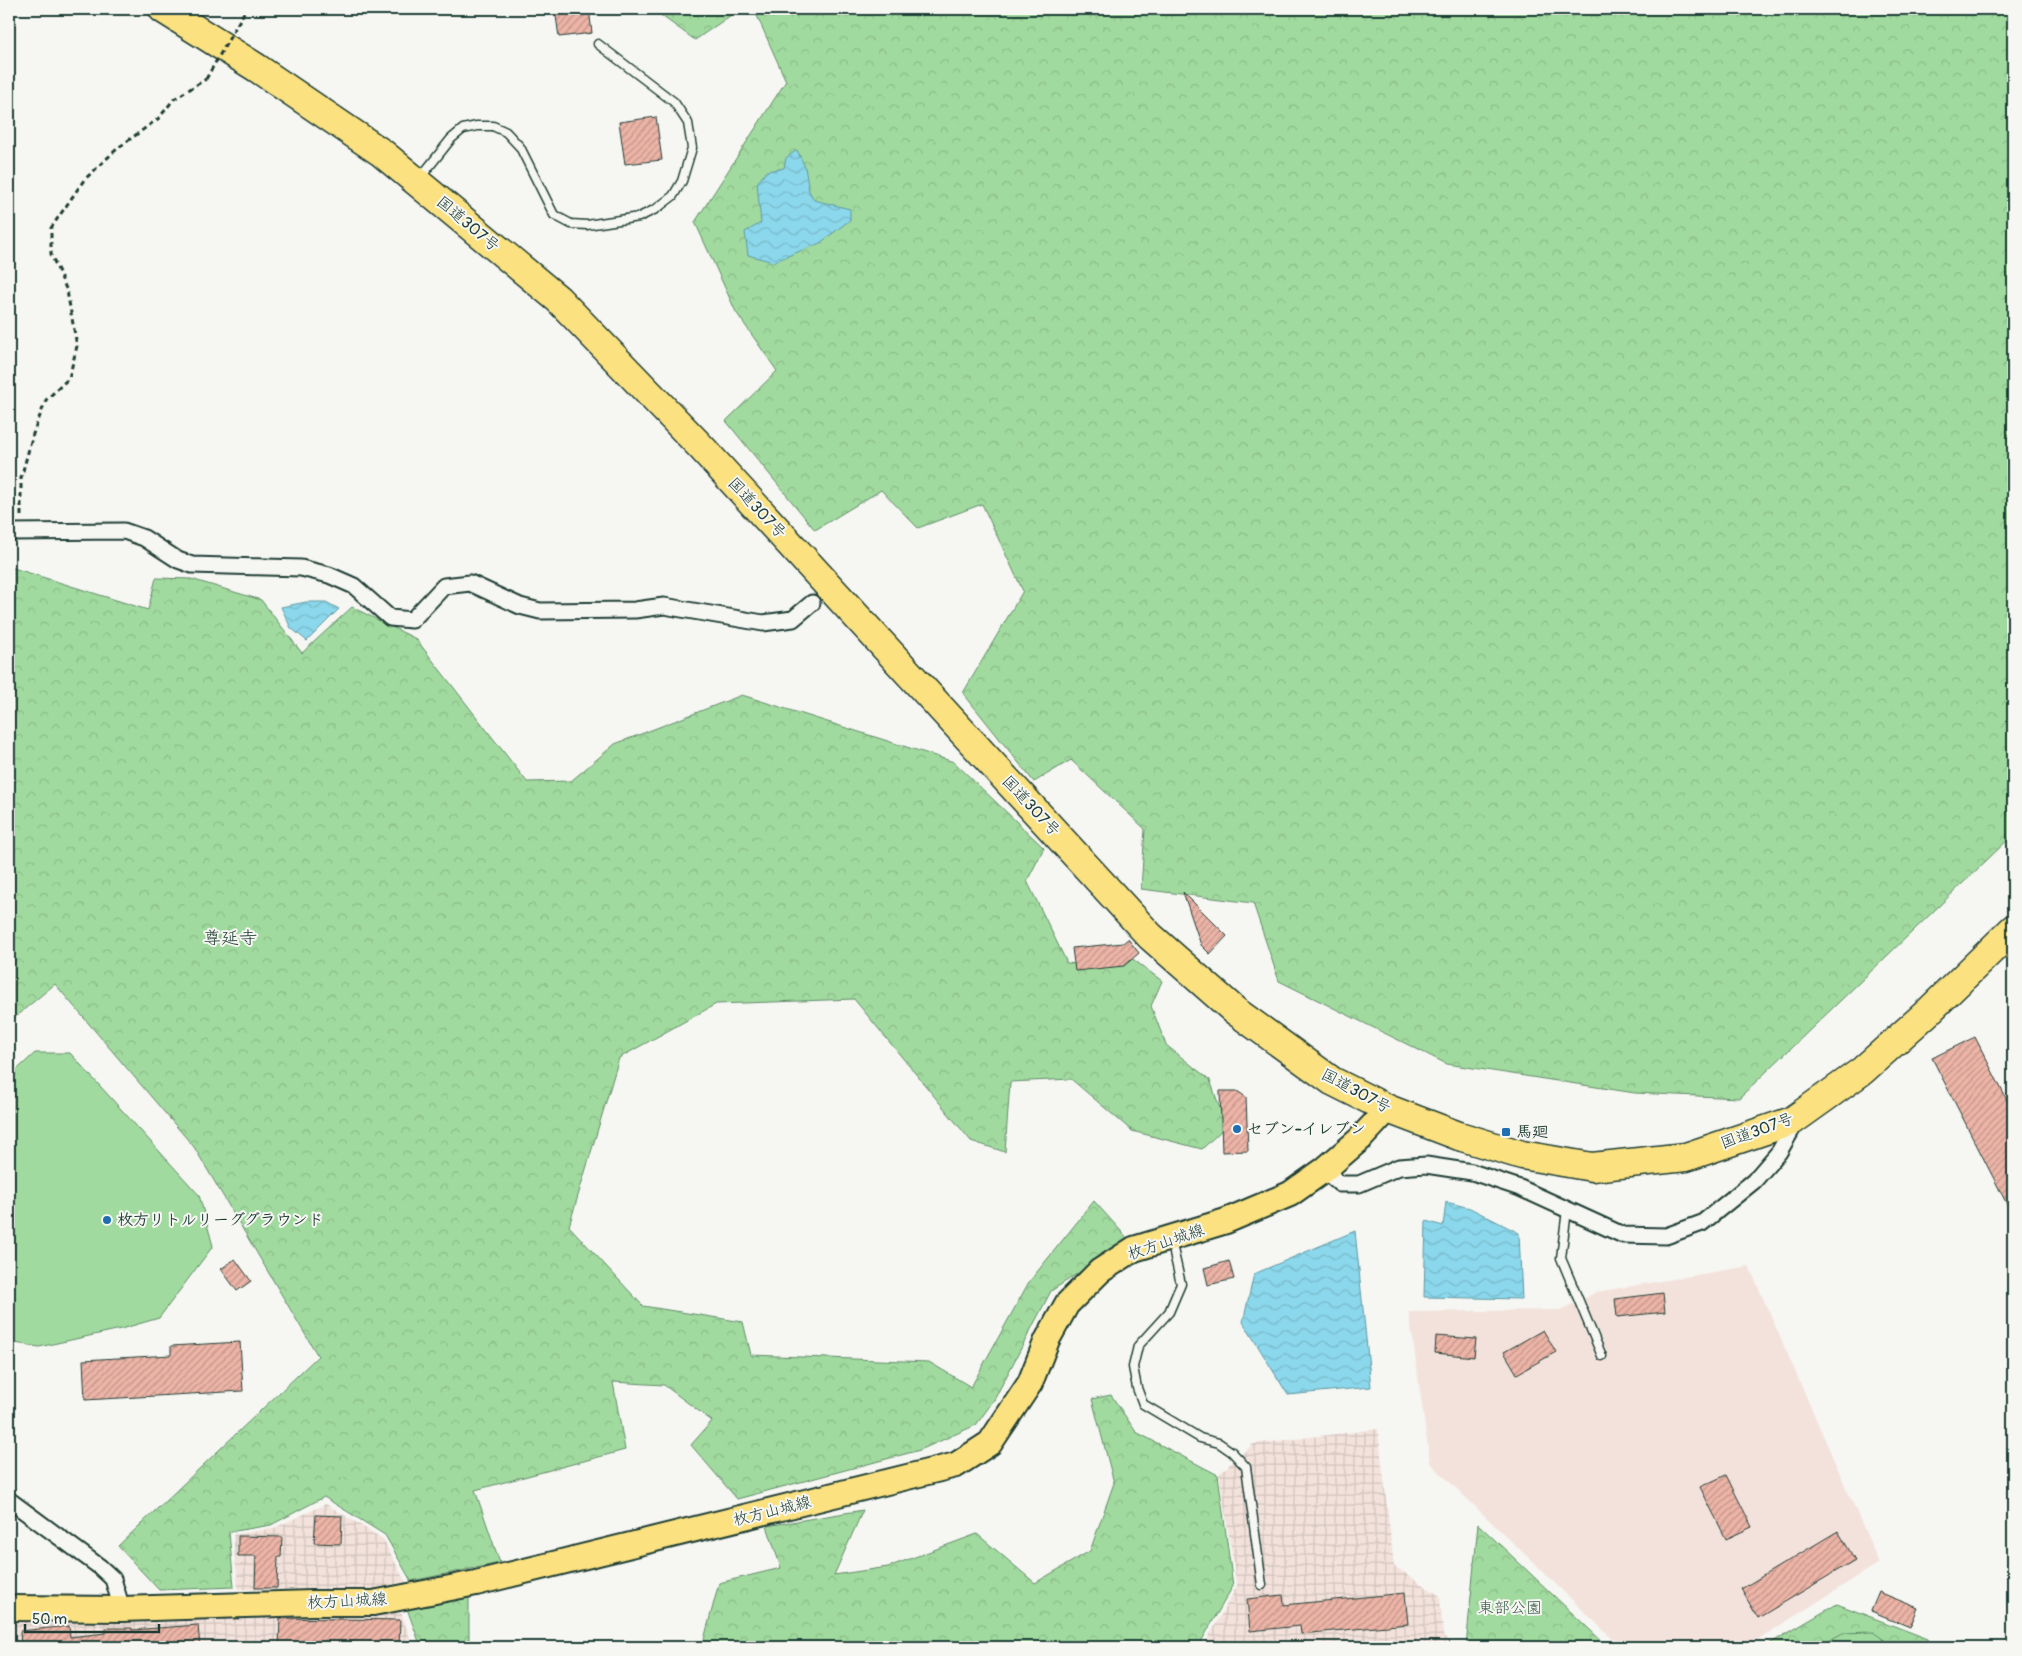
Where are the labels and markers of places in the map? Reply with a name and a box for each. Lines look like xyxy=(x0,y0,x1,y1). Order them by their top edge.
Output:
place label: セブン-イレブン xyxy=(1247,1119,1366,1139)
place label: 馬廻 xyxy=(1516,1122,1548,1142)
marker: セブン-イレブン xyxy=(1231,1123,1243,1135)
marker: 馬廻 xyxy=(1500,1126,1512,1138)
place label: 枚方リトルリーググラウンド xyxy=(117,1210,324,1230)
marker: 枚方リトルリーググラウンド xyxy=(101,1214,113,1226)

